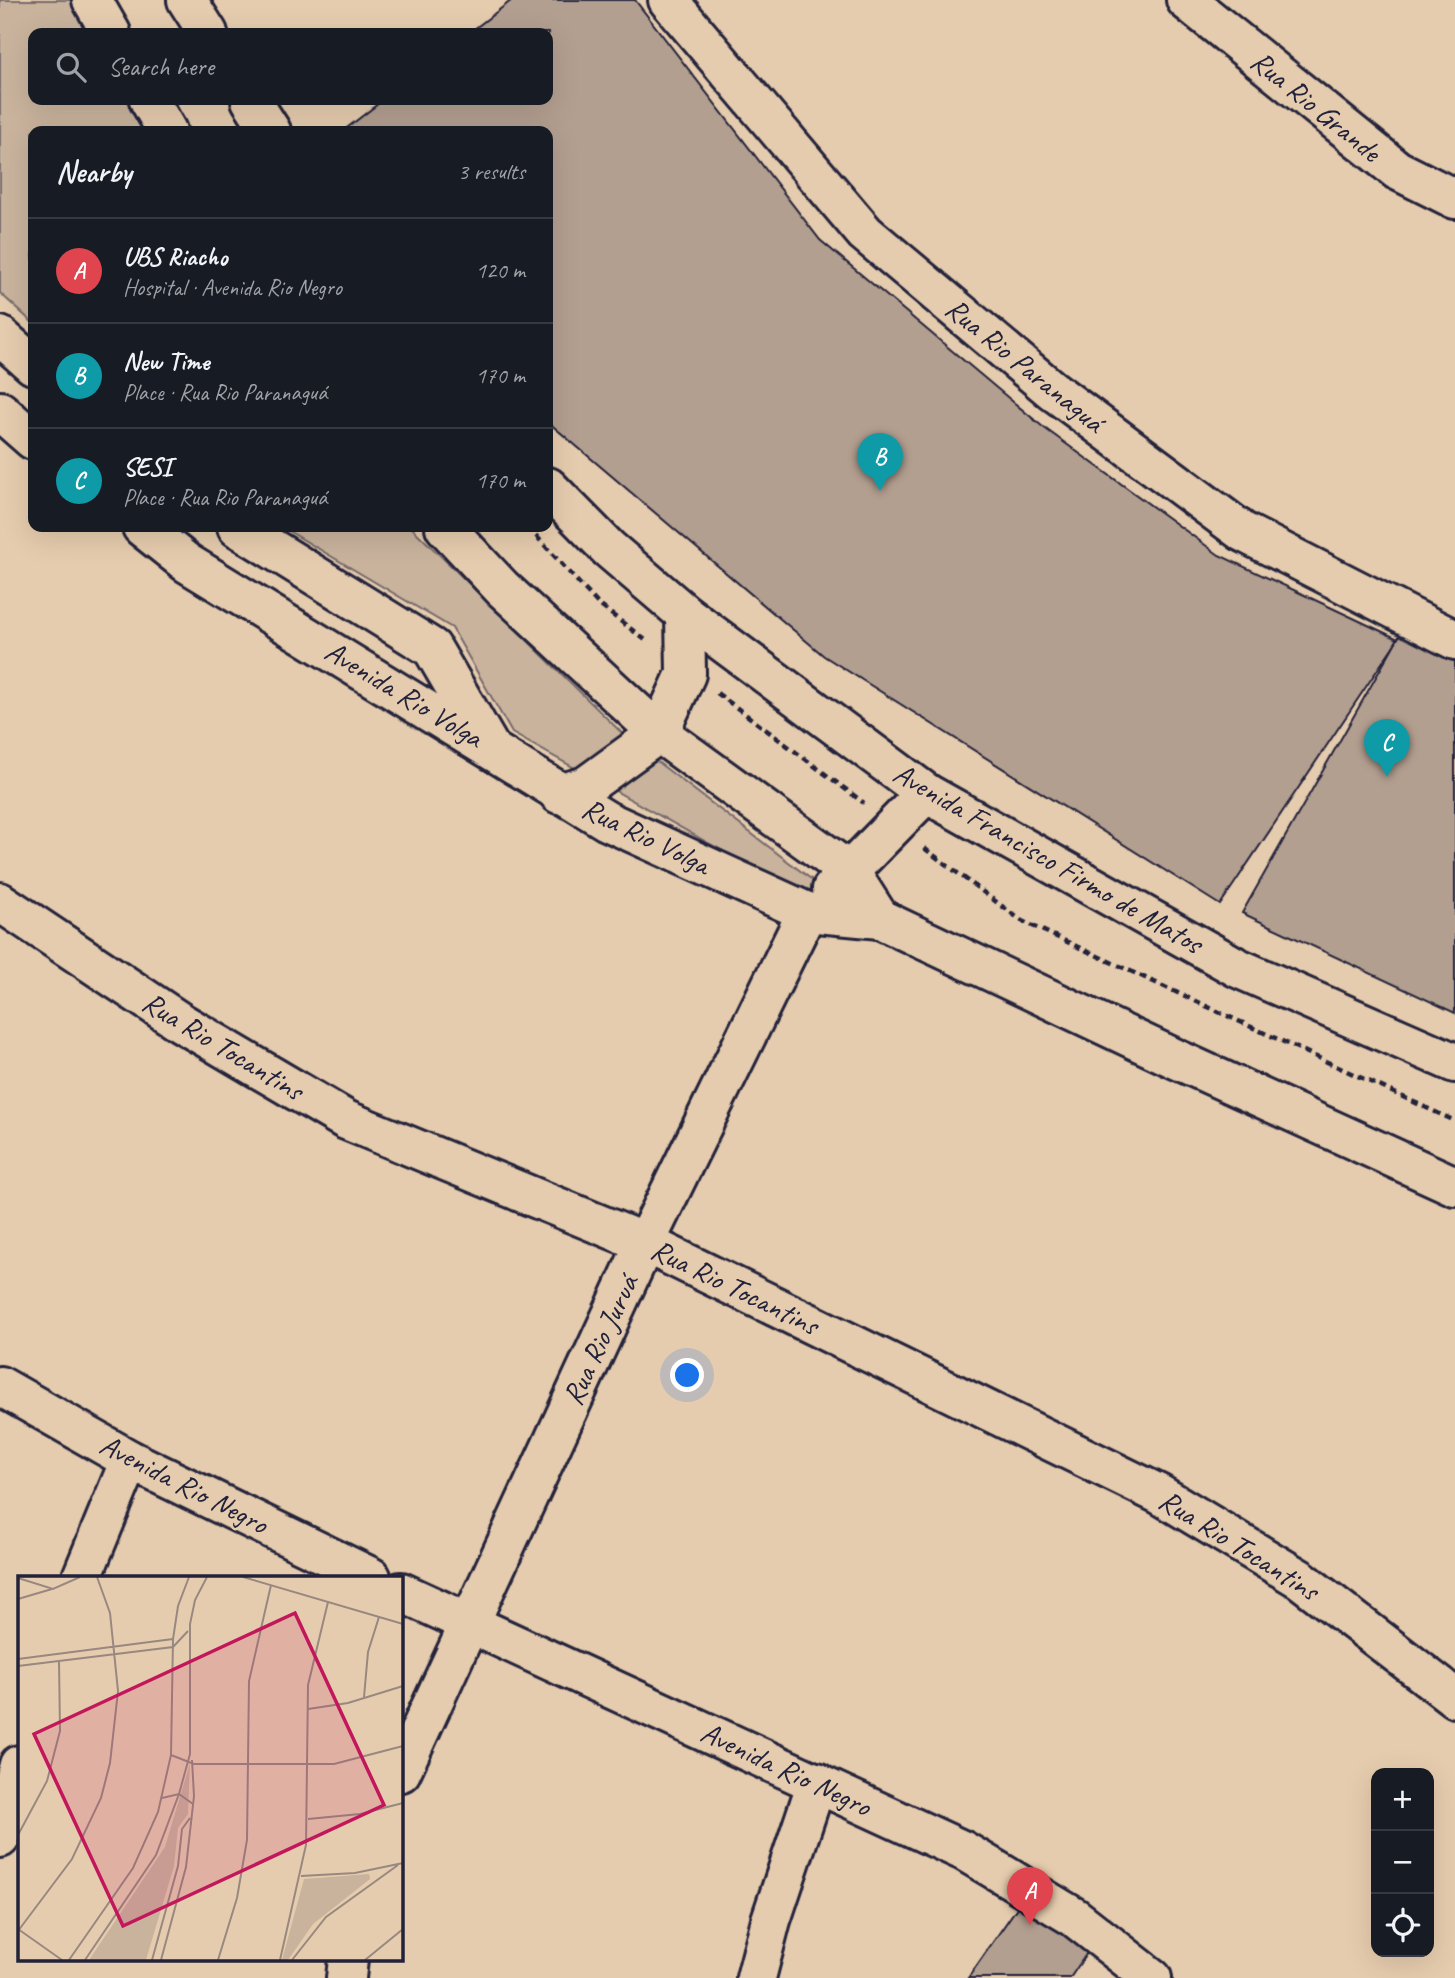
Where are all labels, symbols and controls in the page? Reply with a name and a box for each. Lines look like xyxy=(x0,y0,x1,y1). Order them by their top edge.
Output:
search box xyxy=(28,28,553,105)
street label: Rua Rio Grande xyxy=(1243,42,1391,172)
icon: search xyxy=(52,48,90,86)
text: Search here xyxy=(108,50,214,83)
text: Nearby xyxy=(56,153,132,191)
text: 3 results xyxy=(458,157,525,186)
text: UBS Riacho xyxy=(123,240,227,273)
text: A xyxy=(73,256,85,285)
text: 120 m xyxy=(476,256,525,285)
text: Hospital · Avenida Rio Negro xyxy=(123,273,342,302)
street label: Rua Rio Paranaguá xyxy=(938,289,1114,442)
text: New Time xyxy=(123,345,209,378)
text: B xyxy=(73,361,85,390)
text: 170 m xyxy=(476,361,525,390)
text: Place · Rua Rio Paranaguá xyxy=(123,378,327,407)
pin: B xyxy=(857,433,903,491)
text: SESI xyxy=(123,450,172,483)
text: C xyxy=(74,466,84,495)
text: 170 m xyxy=(476,466,525,495)
text: Place · Rua Rio Paranaguá xyxy=(123,483,327,512)
street label: Avenida Rio Volga xyxy=(318,632,492,757)
pin: C xyxy=(1364,719,1410,777)
street label: Avenida Francisco Firmo de Matos xyxy=(887,754,1212,963)
street label: Rua Rio Volga xyxy=(576,789,718,884)
street label: Rua Rio Tocantins xyxy=(135,983,313,1110)
street label: Rua Rio Tocantins xyxy=(645,1230,827,1345)
street label: Rua Rio Juruá xyxy=(553,1266,648,1411)
your location xyxy=(670,1358,704,1392)
street label: Avenida Rio Negro xyxy=(94,1425,276,1543)
street label: Rua Rio Tocantins xyxy=(1152,1481,1328,1611)
inset map xyxy=(18,1576,402,1960)
street label: Avenida Rio Negro xyxy=(695,1713,878,1826)
map controls xyxy=(1371,1768,1434,1957)
button: + xyxy=(1371,1768,1434,1831)
button: − xyxy=(1371,1831,1434,1894)
pin: A xyxy=(1007,1867,1053,1925)
button: locate xyxy=(1371,1894,1434,1957)

